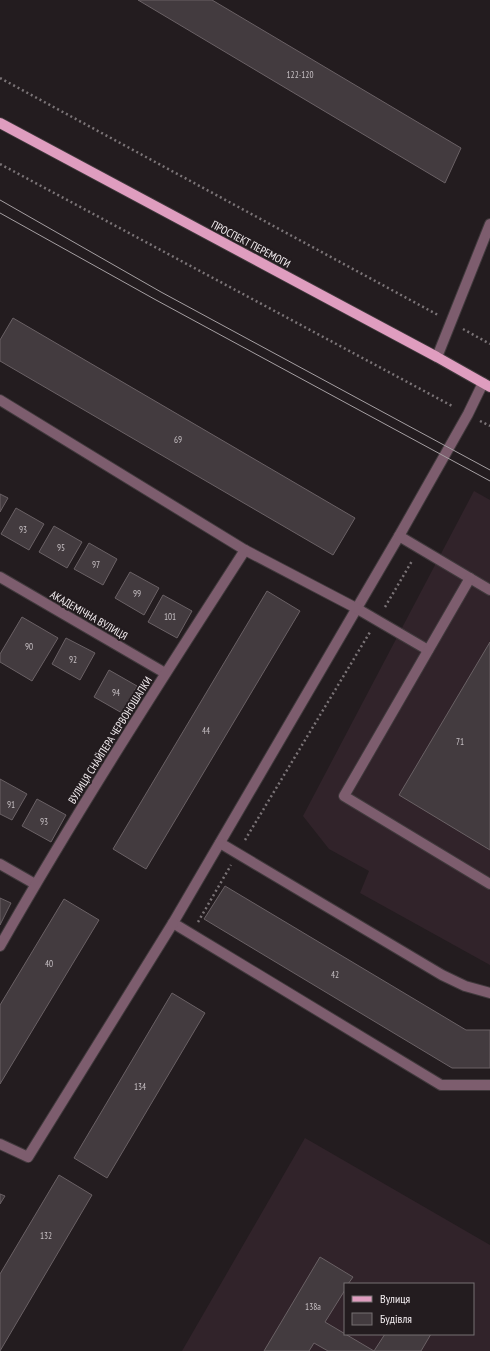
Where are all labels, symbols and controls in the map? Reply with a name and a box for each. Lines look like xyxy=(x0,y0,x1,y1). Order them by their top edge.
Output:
house number: 122-120 xyxy=(287,69,313,80)
street label: ПРОСПЕКТ ПЕРЕМОГИ xyxy=(209,217,293,271)
house number: 69 xyxy=(174,434,182,445)
house number: 93 xyxy=(19,524,27,535)
house number: 95 xyxy=(57,542,65,553)
house number: 97 xyxy=(92,559,100,570)
street label: АКАДЕМІЧНА ВУЛИЦЯ xyxy=(48,587,130,643)
house number: 99 xyxy=(133,588,141,599)
house number: 101 xyxy=(164,611,176,622)
house number: 90 xyxy=(25,641,33,652)
house number: 92 xyxy=(69,654,77,665)
street label: ВУЛИЦЯ СНАЙПЕРА ЧЕРВОНОШАПКИ xyxy=(65,674,155,806)
house number: 94 xyxy=(112,687,120,698)
house number: 44 xyxy=(202,725,210,736)
house number: 71 xyxy=(456,736,464,747)
house number: 91 xyxy=(7,799,15,810)
house number: 93 xyxy=(40,816,48,827)
house number: 40 xyxy=(45,958,53,969)
house number: 42 xyxy=(331,969,339,980)
house number: 134 xyxy=(134,1081,146,1092)
house number: 132 xyxy=(40,1230,52,1241)
legend xyxy=(344,1283,474,1335)
text: Вулиця xyxy=(380,1291,410,1306)
house number: 138а xyxy=(305,1301,321,1312)
text: Будівля xyxy=(380,1311,412,1326)

